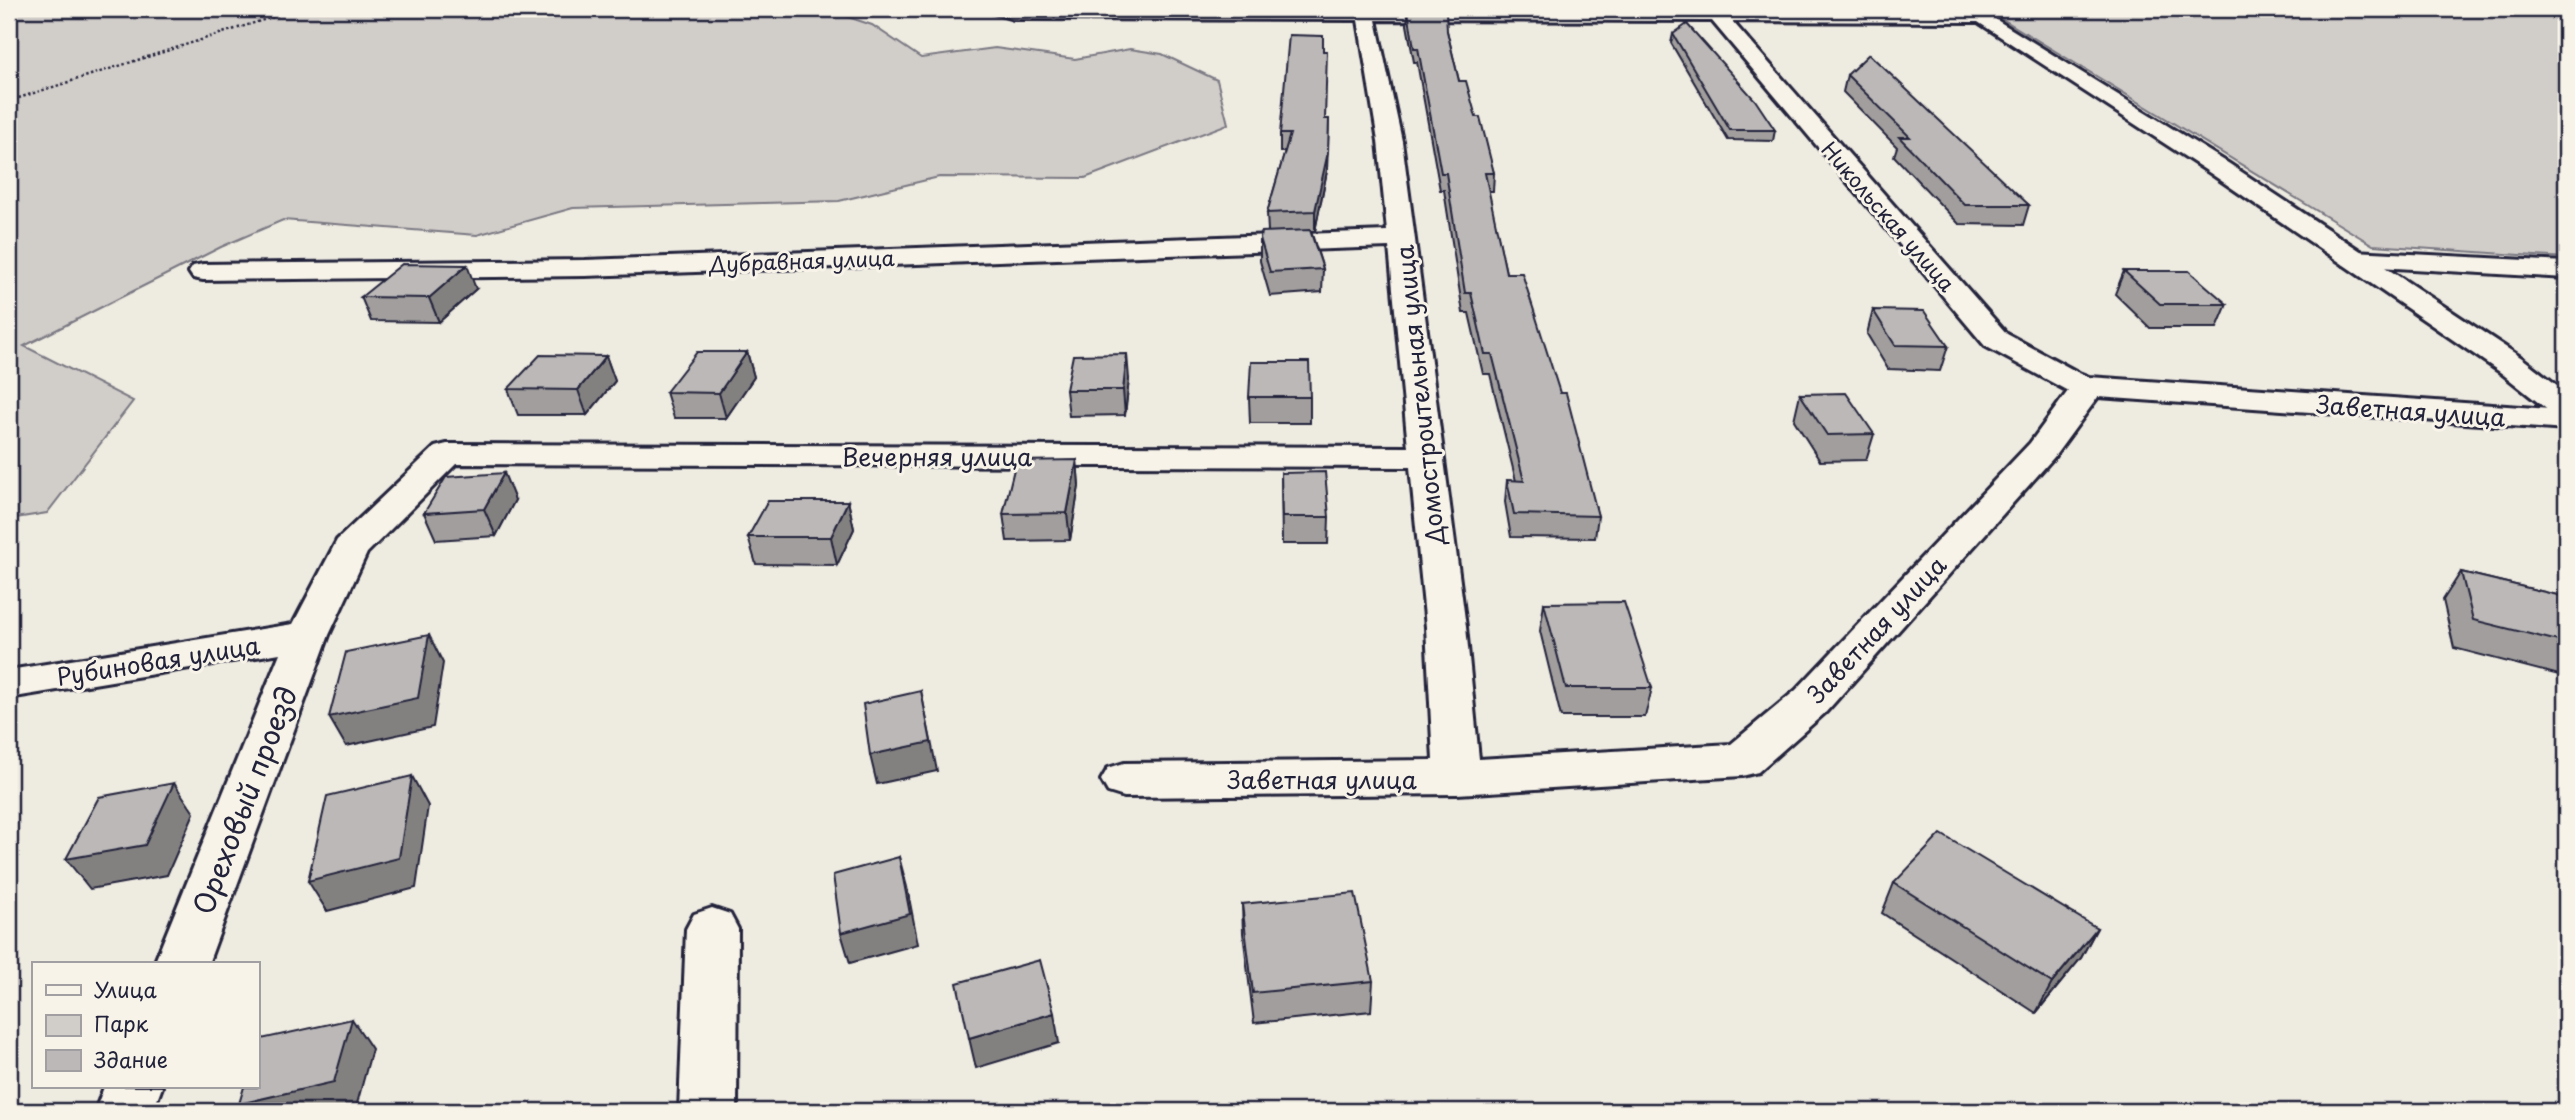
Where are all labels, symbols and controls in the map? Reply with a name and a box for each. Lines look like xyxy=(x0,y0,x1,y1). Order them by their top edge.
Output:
street label: Никольская улица xyxy=(1815,134,1964,299)
street label: Дубравная улица xyxy=(708,241,896,279)
street label: Домостроительная улица xyxy=(1385,243,1453,548)
street label: Заветная улица xyxy=(2315,385,2507,435)
street label: Вечерняя улица xyxy=(842,438,1032,474)
street label: Заветная улица xyxy=(1798,547,1954,711)
street label: Рубиновая улица xyxy=(54,626,262,694)
street label: Ореховый проезд xyxy=(181,680,307,920)
street label: Заветная улица xyxy=(1227,761,1417,797)
legend xyxy=(32,962,259,1088)
text: Улица xyxy=(94,973,157,1005)
text: Парк xyxy=(94,1007,149,1039)
text: Здание xyxy=(94,1043,168,1075)

